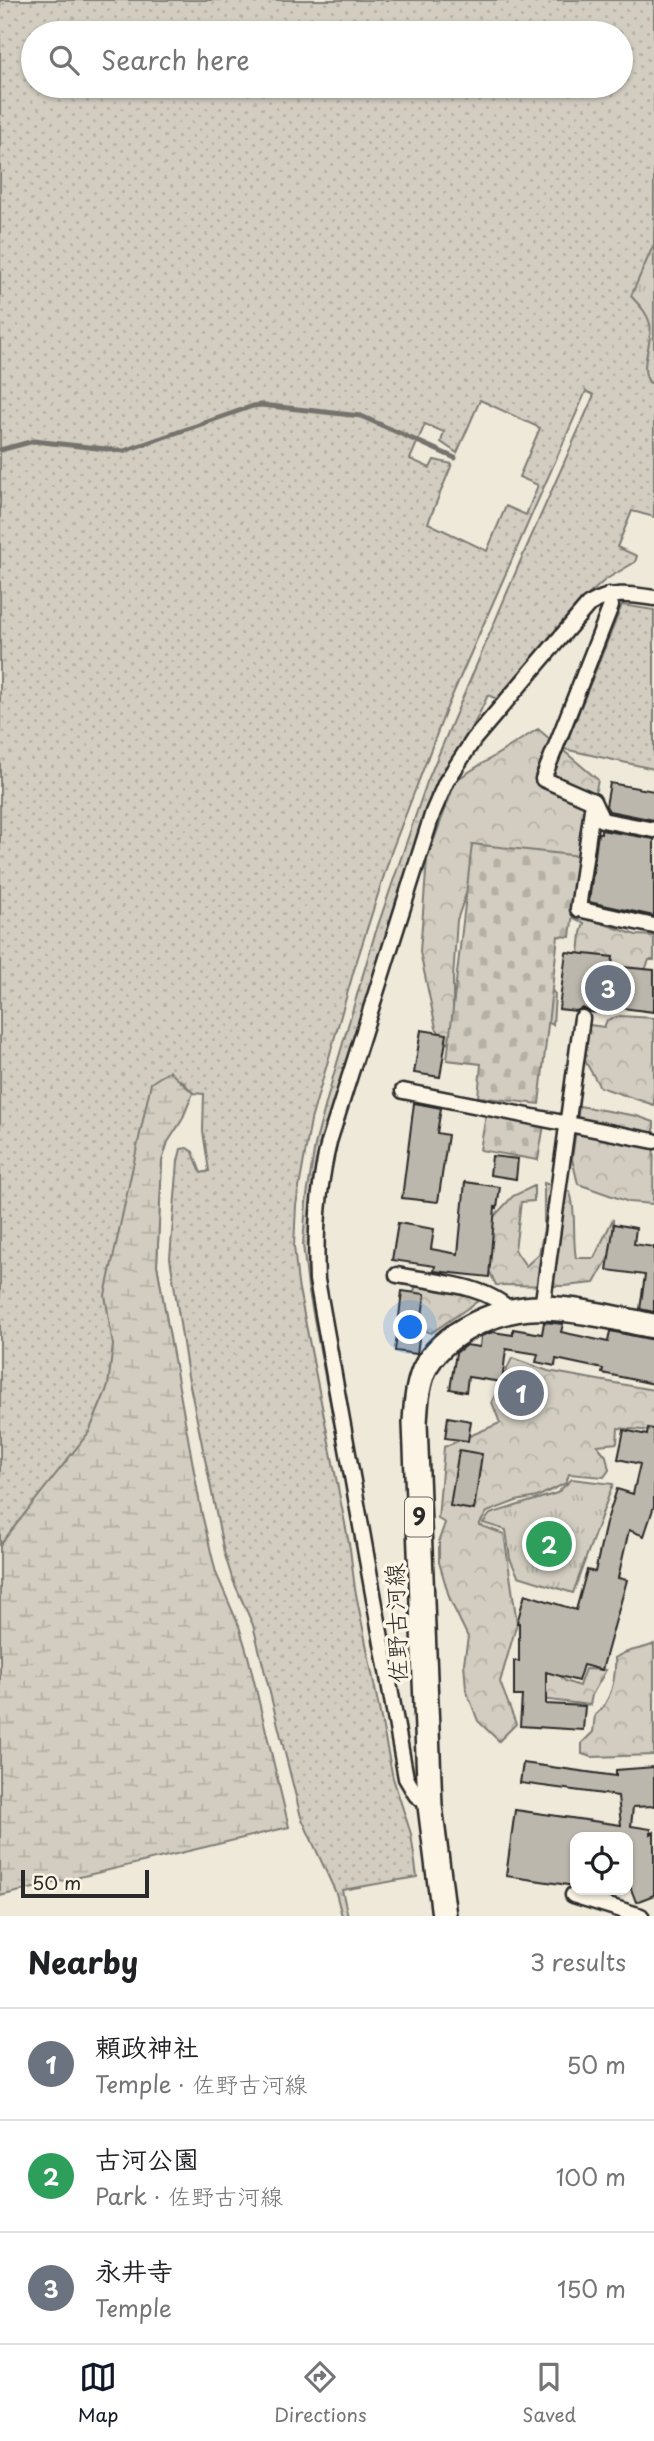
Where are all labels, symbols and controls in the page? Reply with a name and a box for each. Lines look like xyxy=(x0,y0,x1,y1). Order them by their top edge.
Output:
search box xyxy=(21,21,633,98)
text: Search here xyxy=(101,40,250,79)
icon: search xyxy=(45,41,83,79)
pin: 3 xyxy=(585,962,631,1014)
your location xyxy=(393,1310,427,1344)
pin: 1 xyxy=(498,1367,544,1419)
road number: 9 xyxy=(405,1498,433,1536)
pin: 2 xyxy=(526,1518,572,1570)
street label: 佐野古河線 xyxy=(375,1562,415,1684)
map controls xyxy=(570,1832,633,1895)
button: locate xyxy=(570,1832,633,1895)
scale bar xyxy=(21,1867,149,1899)
text: 50 m xyxy=(32,1868,81,1896)
text: Nearby xyxy=(28,1939,138,1984)
text: 3 results xyxy=(530,1944,626,1979)
text: 頼政神社 xyxy=(95,2027,199,2066)
text: 1 xyxy=(46,2047,57,2082)
text: 50 m xyxy=(566,2047,626,2082)
text: Temple · 佐野古河線 xyxy=(95,2066,307,2101)
text: 古河公園 xyxy=(95,2139,199,2178)
text: 2 xyxy=(43,2159,59,2194)
text: 100 m xyxy=(556,2159,626,2194)
text: Park · 佐野古河線 xyxy=(95,2178,283,2213)
text: 永井寺 xyxy=(95,2251,173,2290)
text: 3 xyxy=(43,2271,59,2306)
text: 150 m xyxy=(557,2271,626,2306)
text: Temple xyxy=(95,2290,172,2325)
tab: Map xyxy=(78,2358,118,2428)
tab: Directions xyxy=(274,2358,367,2428)
tab: Saved xyxy=(522,2358,576,2428)

